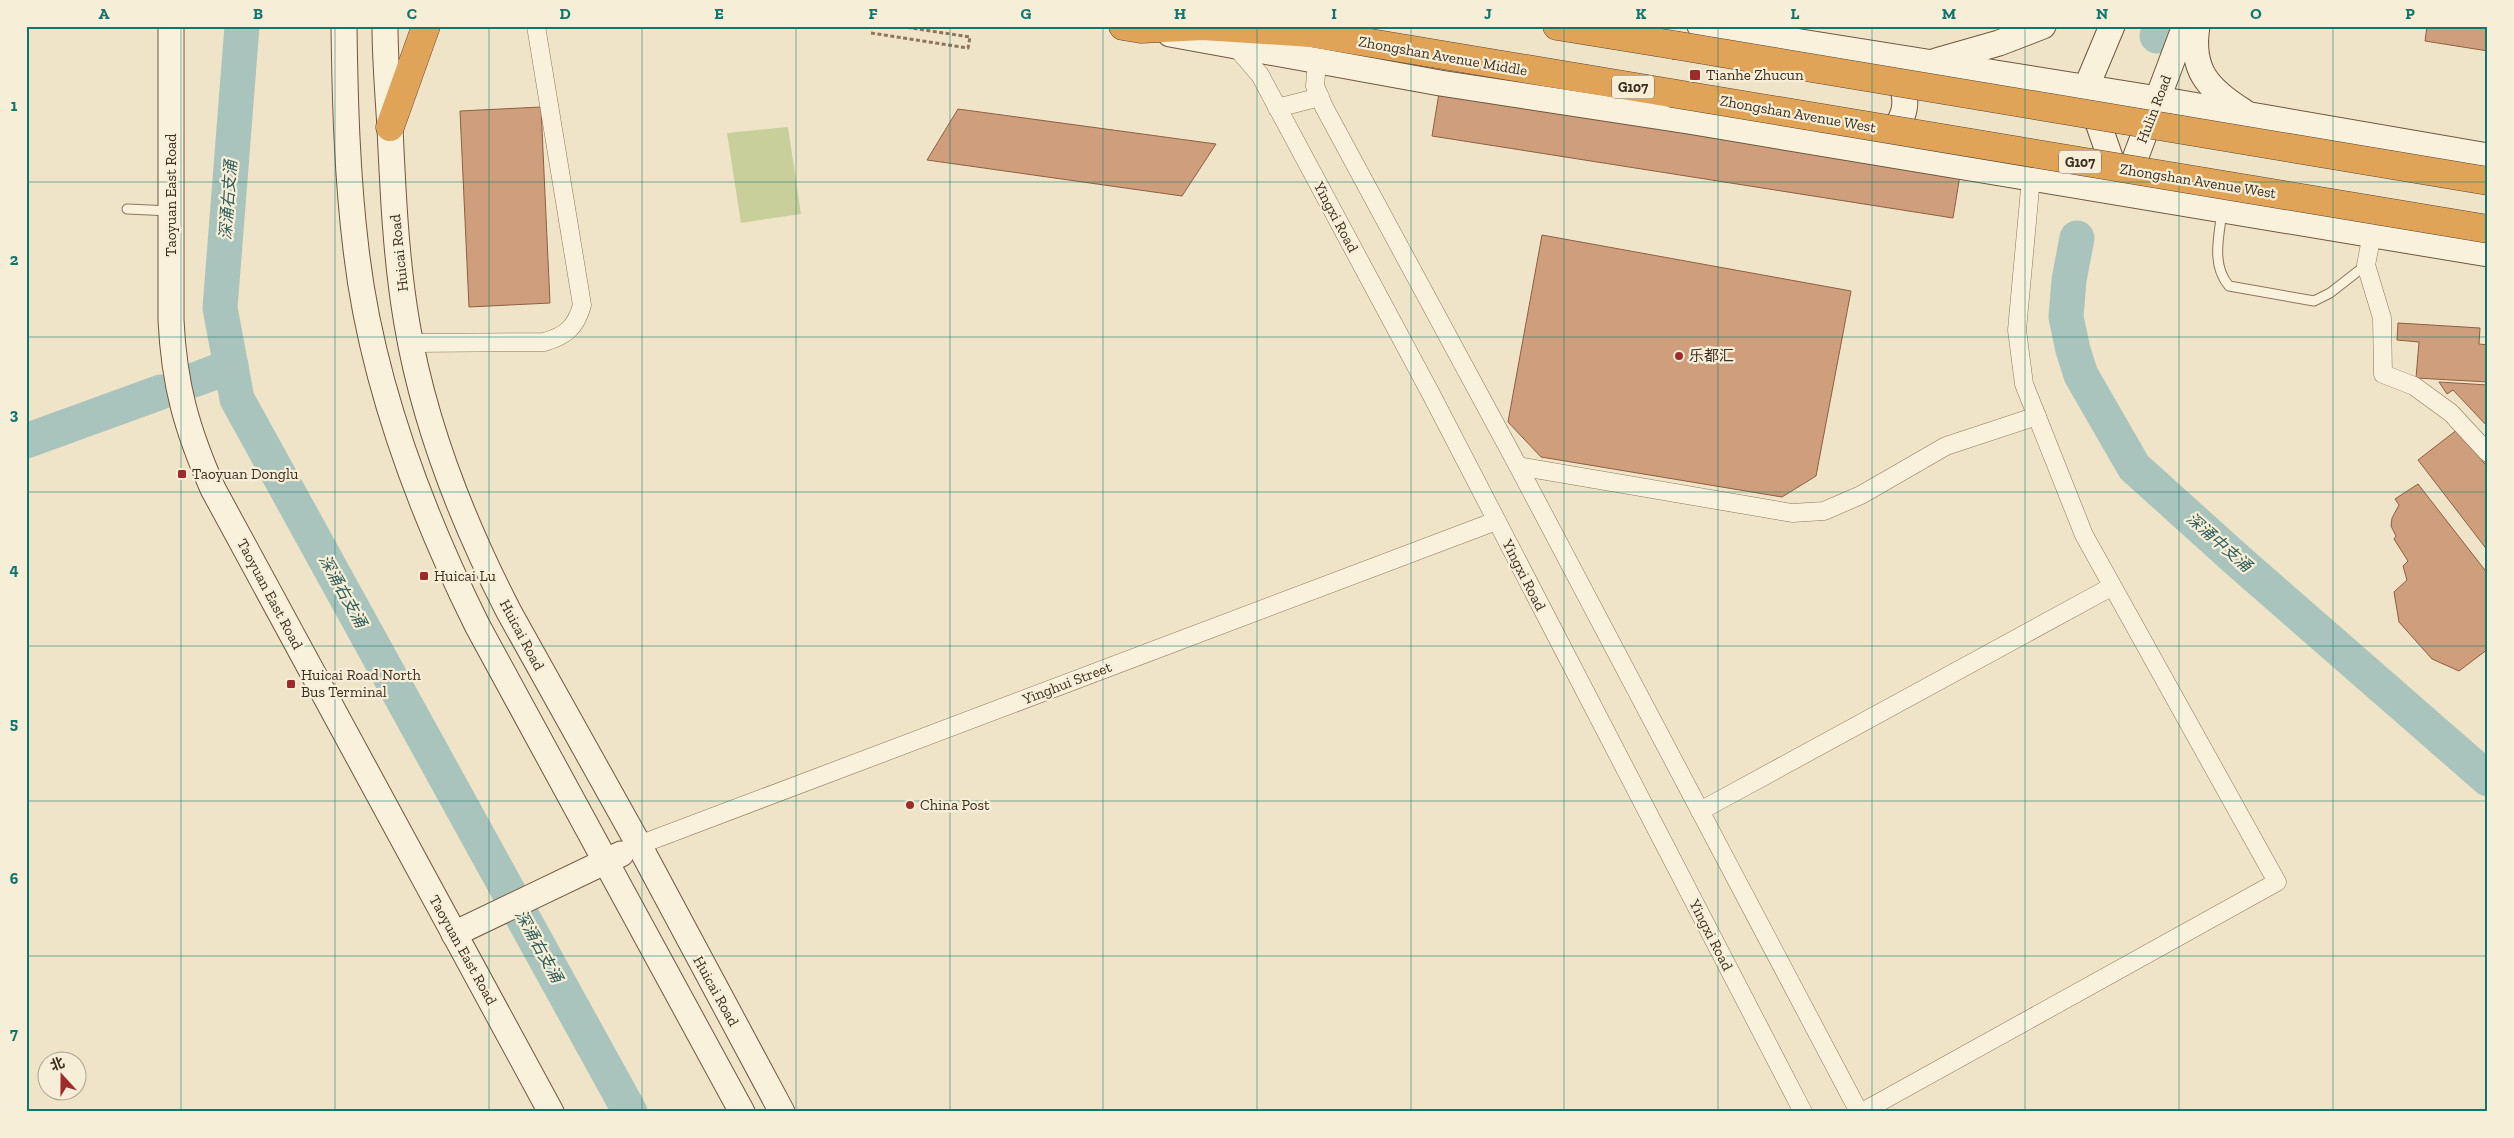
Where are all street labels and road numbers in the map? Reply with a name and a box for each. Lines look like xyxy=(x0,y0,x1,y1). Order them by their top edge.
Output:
street label: Zhongshan Avenue Middle xyxy=(1357,32,1529,80)
street label: Hulin Road xyxy=(2133,72,2176,146)
road number: G107 xyxy=(1612,75,1654,98)
street label: Zhongshan Avenue West xyxy=(1718,91,1878,137)
street label: Taoyuan East Road xyxy=(162,133,180,256)
road number: G107 xyxy=(2059,150,2101,173)
street label: Zhongshan Avenue West xyxy=(2118,160,2278,202)
street label: Yingxi Road xyxy=(1309,178,1362,256)
street label: Huicai Road xyxy=(386,213,412,293)
street label: Taoyuan East Road xyxy=(233,536,307,653)
street label: Yingxi Road xyxy=(1498,536,1550,614)
street label: Huicai Road xyxy=(496,596,549,674)
street label: Yinghui Street xyxy=(1019,658,1114,709)
street label: Taoyuan East Road xyxy=(425,892,501,1009)
street label: Yingxi Road xyxy=(1685,896,1737,974)
street label: Huicai Road xyxy=(689,953,743,1030)

